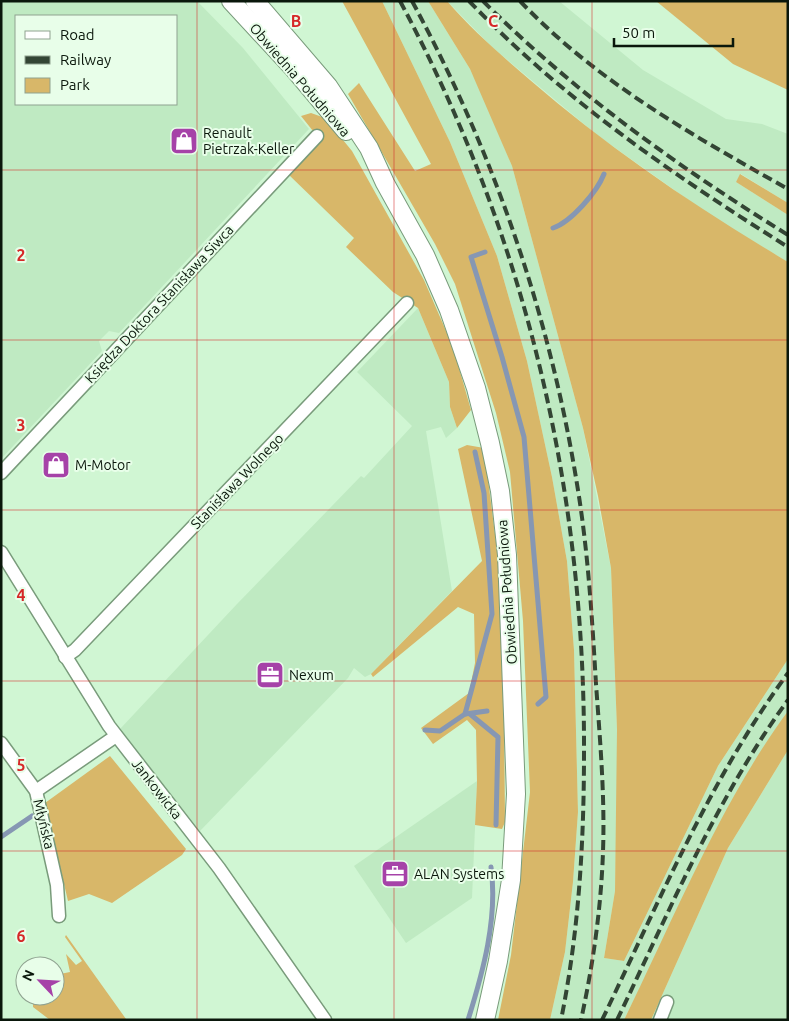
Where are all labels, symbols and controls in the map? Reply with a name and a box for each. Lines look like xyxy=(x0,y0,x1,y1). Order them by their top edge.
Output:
text: B xyxy=(291,12,301,30)
text: C xyxy=(488,12,498,30)
legend xyxy=(15,15,178,105)
scale bar xyxy=(614,15,733,47)
street label: Obwiednia Południowa xyxy=(246,20,354,140)
text: 50 m xyxy=(622,24,655,41)
text: Road xyxy=(60,26,95,43)
text: Railway xyxy=(60,51,111,68)
text: Park xyxy=(60,76,90,93)
place label: Renault Pietrzak-Keller xyxy=(203,125,295,157)
shop icon: Renault Pietrzak-Keller xyxy=(169,126,199,156)
street label: Księdza Doktora Stanisława Siwca xyxy=(81,222,237,386)
text: 2 xyxy=(16,246,26,264)
text: 3 xyxy=(16,416,26,434)
street label: Stanisława Wolnego xyxy=(187,430,287,532)
shop icon: M-Motor xyxy=(41,450,71,480)
place label: M-Motor xyxy=(75,457,131,473)
street label: Obwiednia Południowa xyxy=(494,519,520,665)
text: 4 xyxy=(16,586,26,604)
office icon: Nexum xyxy=(255,660,285,690)
place label: Nexum xyxy=(289,667,334,683)
text: 5 xyxy=(16,756,26,774)
street label: Jankowicka xyxy=(129,756,185,822)
street label: Młyńska xyxy=(30,797,58,851)
office icon: ALAN Systems xyxy=(380,859,410,889)
place label: ALAN Systems xyxy=(414,866,504,882)
text: 6 xyxy=(16,927,26,945)
north arrow xyxy=(15,956,65,1006)
text: N xyxy=(19,967,38,984)

